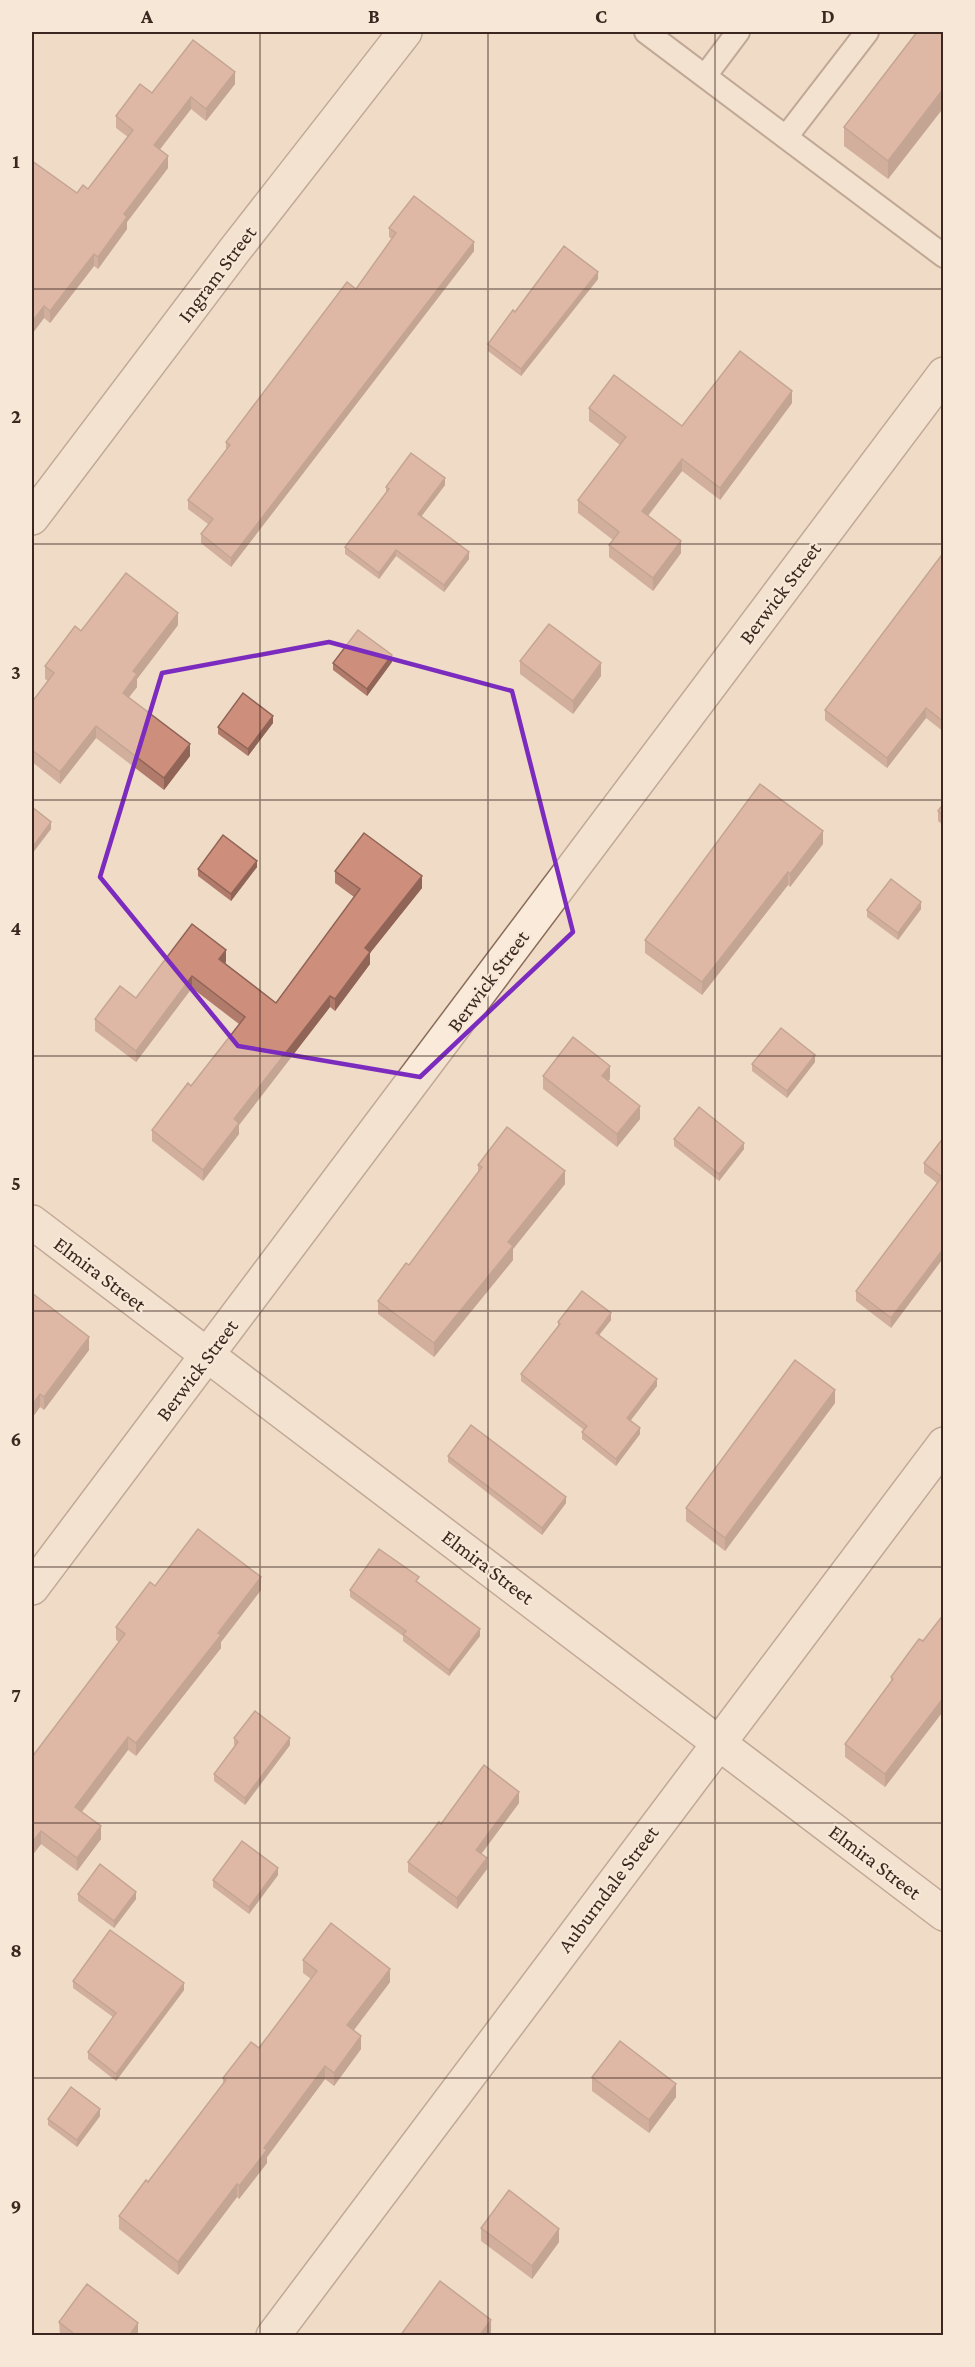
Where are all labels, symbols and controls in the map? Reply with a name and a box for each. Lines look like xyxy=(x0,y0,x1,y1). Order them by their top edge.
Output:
text: A xyxy=(140,5,154,27)
text: B xyxy=(368,5,380,27)
text: C xyxy=(595,5,607,27)
text: D xyxy=(821,5,835,27)
text: 1 xyxy=(12,150,20,172)
street label: Ingram Street xyxy=(173,220,262,327)
text: 2 xyxy=(11,405,21,427)
street label: Berwick Street xyxy=(734,537,827,649)
text: 3 xyxy=(11,661,21,683)
text: 4 xyxy=(11,917,22,939)
street label: Berwick Street xyxy=(442,925,535,1037)
text: 5 xyxy=(11,1172,21,1194)
street label: Elmira Street xyxy=(49,1232,152,1317)
street label: Berwick Street xyxy=(151,1314,244,1426)
text: 6 xyxy=(11,1428,21,1450)
street label: Elmira Street xyxy=(437,1525,540,1610)
text: 7 xyxy=(11,1684,21,1706)
street label: Auburndale Street xyxy=(553,1820,664,1957)
street label: Elmira Street xyxy=(824,1820,927,1905)
text: 8 xyxy=(10,1939,22,1961)
text: 9 xyxy=(11,2195,21,2217)

